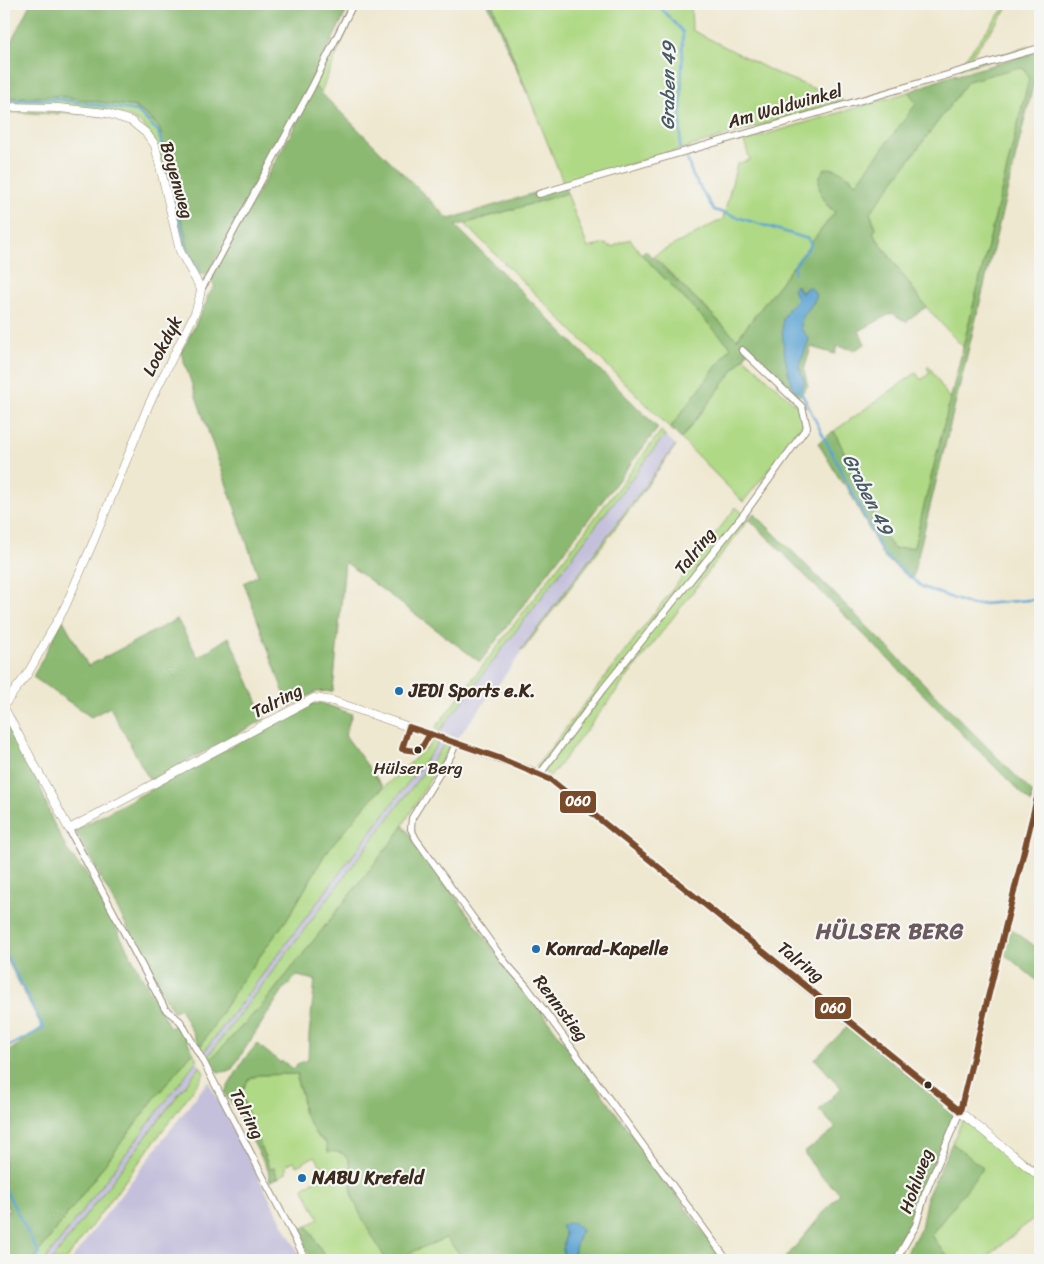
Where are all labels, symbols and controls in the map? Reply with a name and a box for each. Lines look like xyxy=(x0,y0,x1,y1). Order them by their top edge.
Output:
water label: Graben 49 xyxy=(651,39,685,130)
street label: Am Waldwinkel xyxy=(723,74,847,138)
street label: Boyenweg xyxy=(151,138,203,222)
street label: Lookdyk xyxy=(133,310,191,382)
water label: Graben 49 xyxy=(833,447,904,543)
street label: Talring xyxy=(666,520,724,582)
street label: Talring xyxy=(246,675,308,727)
place label: JEDI Sports e.K. xyxy=(408,675,535,707)
marker: JEDI Sports e.K. xyxy=(393,685,405,697)
marker: Hülser Berg xyxy=(413,745,423,755)
place label: Hülser Berg xyxy=(374,753,463,783)
text: 060 xyxy=(565,789,591,814)
line badge: 060 xyxy=(559,790,597,814)
district label: HÜLSER BERG xyxy=(815,912,964,951)
place label: Konrad-Kapelle xyxy=(545,933,669,965)
street label: Talring xyxy=(770,933,832,991)
marker: Konrad-Kapelle xyxy=(530,943,542,955)
street label: Rennstieg xyxy=(525,967,597,1049)
line badge: 060 xyxy=(814,996,852,1020)
text: 060 xyxy=(820,996,846,1021)
unlabelled marker xyxy=(923,1080,933,1090)
street label: Talring xyxy=(221,1083,273,1145)
street label: Hohlweg xyxy=(889,1144,943,1218)
place label: NABU Krefeld xyxy=(311,1162,425,1194)
marker: NABU Krefeld xyxy=(296,1172,308,1184)

